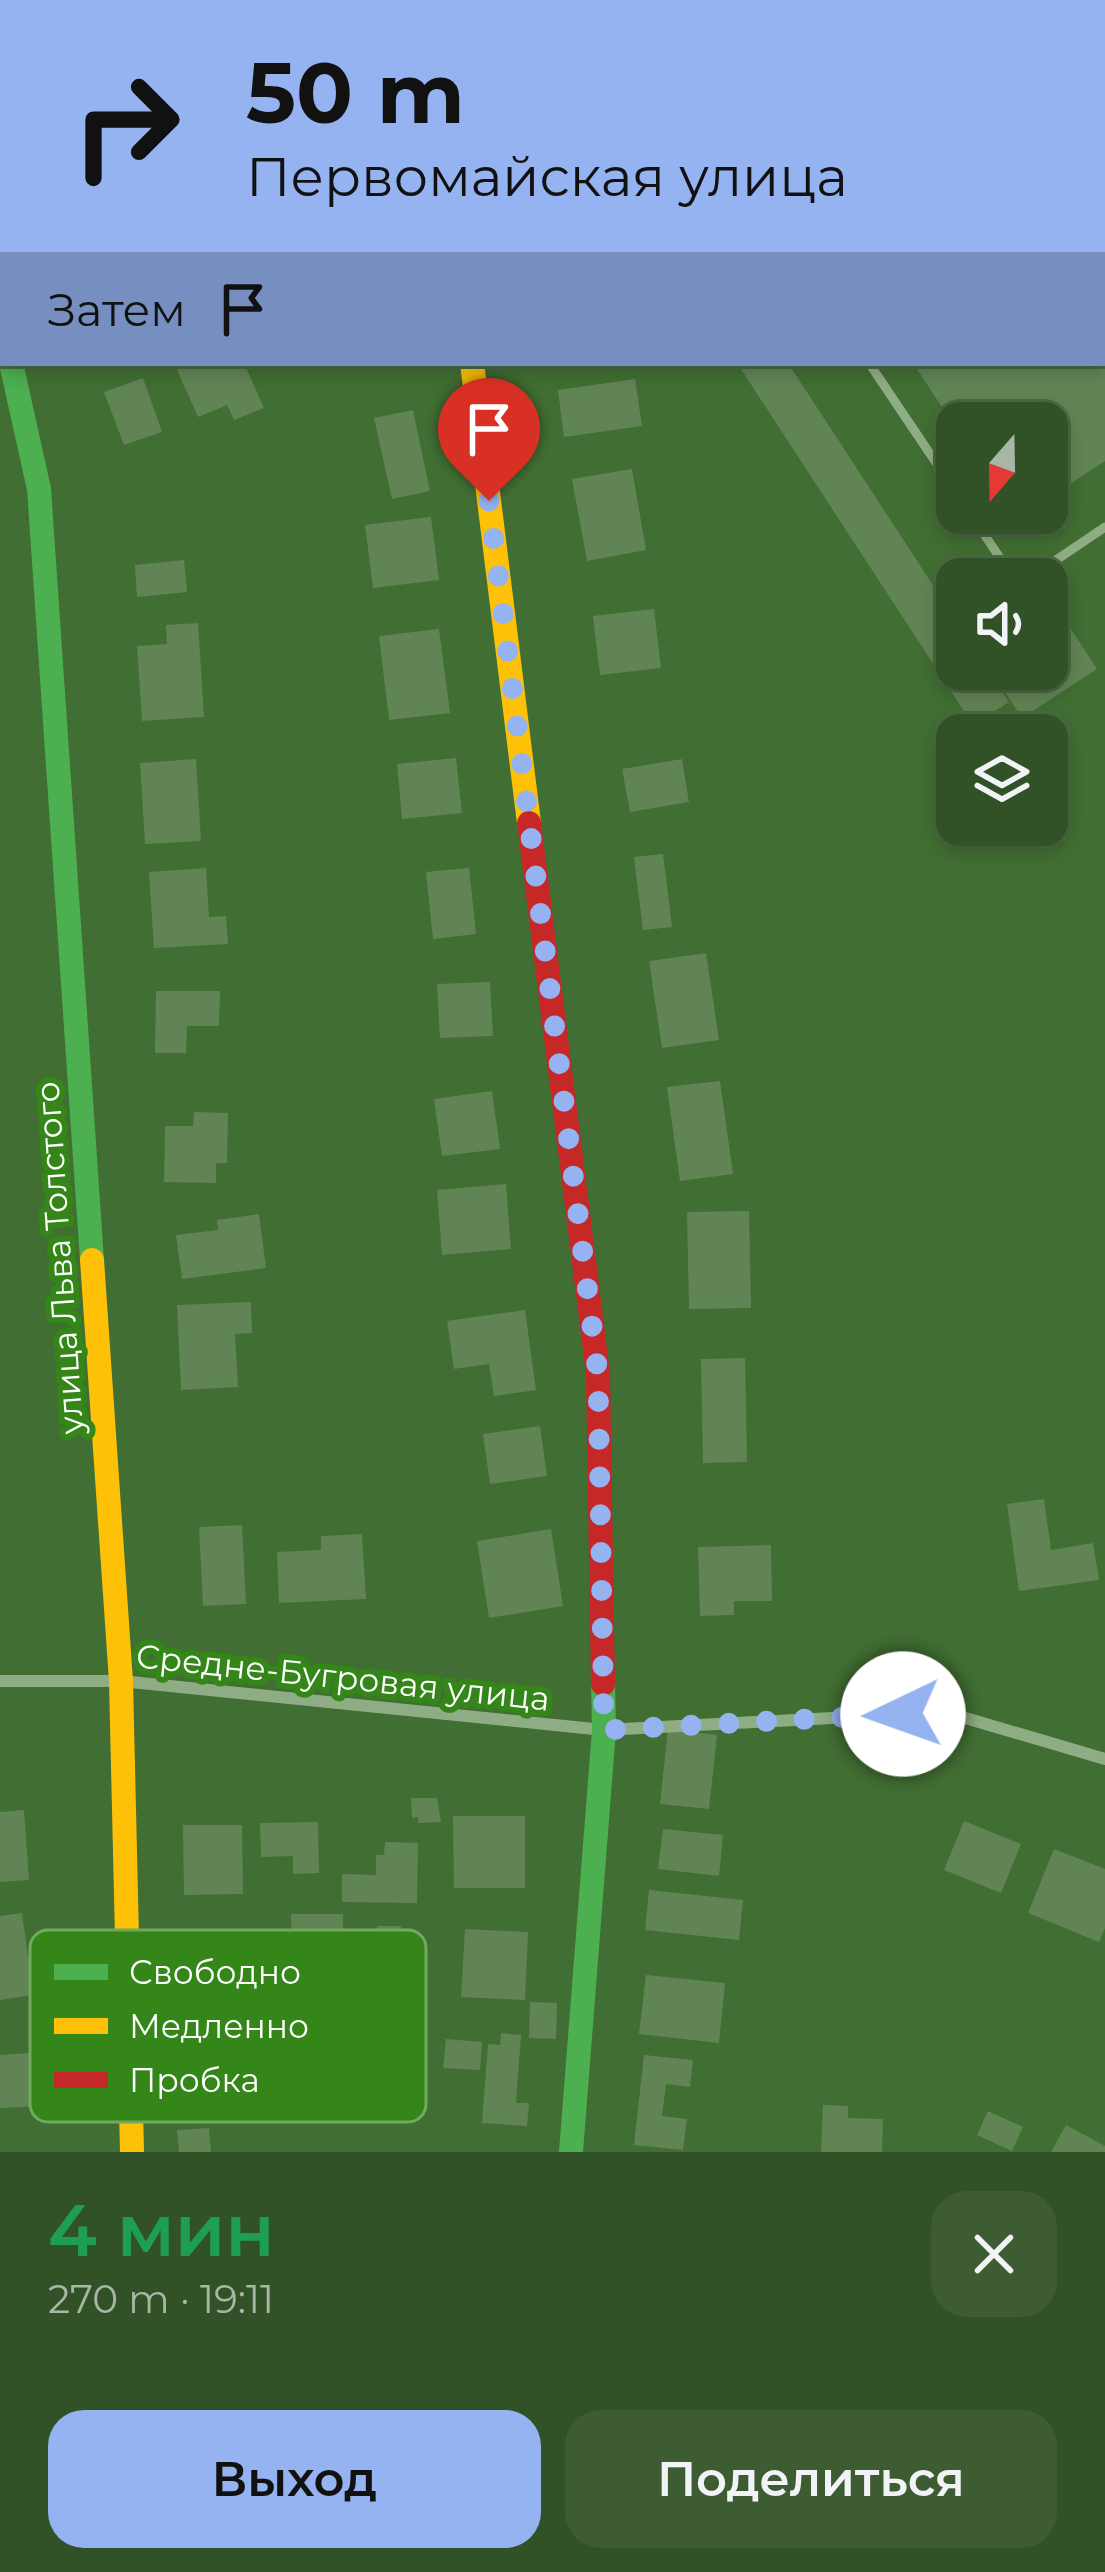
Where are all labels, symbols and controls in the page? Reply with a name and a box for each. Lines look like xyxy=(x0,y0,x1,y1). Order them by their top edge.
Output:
text: 50 m xyxy=(246,42,465,144)
icon: right xyxy=(48,48,204,204)
text: Первомайская улица xyxy=(246,144,848,210)
icon: arrive xyxy=(210,276,276,342)
text: Затем xyxy=(48,282,186,337)
pin xyxy=(438,378,540,501)
icon: arrive xyxy=(456,396,522,462)
north arrow xyxy=(936,402,1068,534)
map controls xyxy=(936,402,1068,846)
button: sound xyxy=(936,558,1068,690)
button: layers xyxy=(936,714,1068,846)
street label: улица Льва Толстого xyxy=(27,1080,91,1437)
street label: Средне-Бугровая улица xyxy=(134,1635,552,1719)
position arrow xyxy=(840,1651,966,1777)
legend xyxy=(30,1930,426,2122)
text: Свободно xyxy=(129,1952,301,1992)
text: Медленно xyxy=(129,2006,309,2046)
text: Пробка xyxy=(129,2060,260,2100)
text: 4 мин xyxy=(48,2186,275,2274)
button: close xyxy=(931,2191,1057,2317)
text: 270 m · 19:11 xyxy=(48,2275,274,2323)
button: Выход xyxy=(48,2410,541,2548)
button: Поделиться xyxy=(565,2410,1057,2548)

